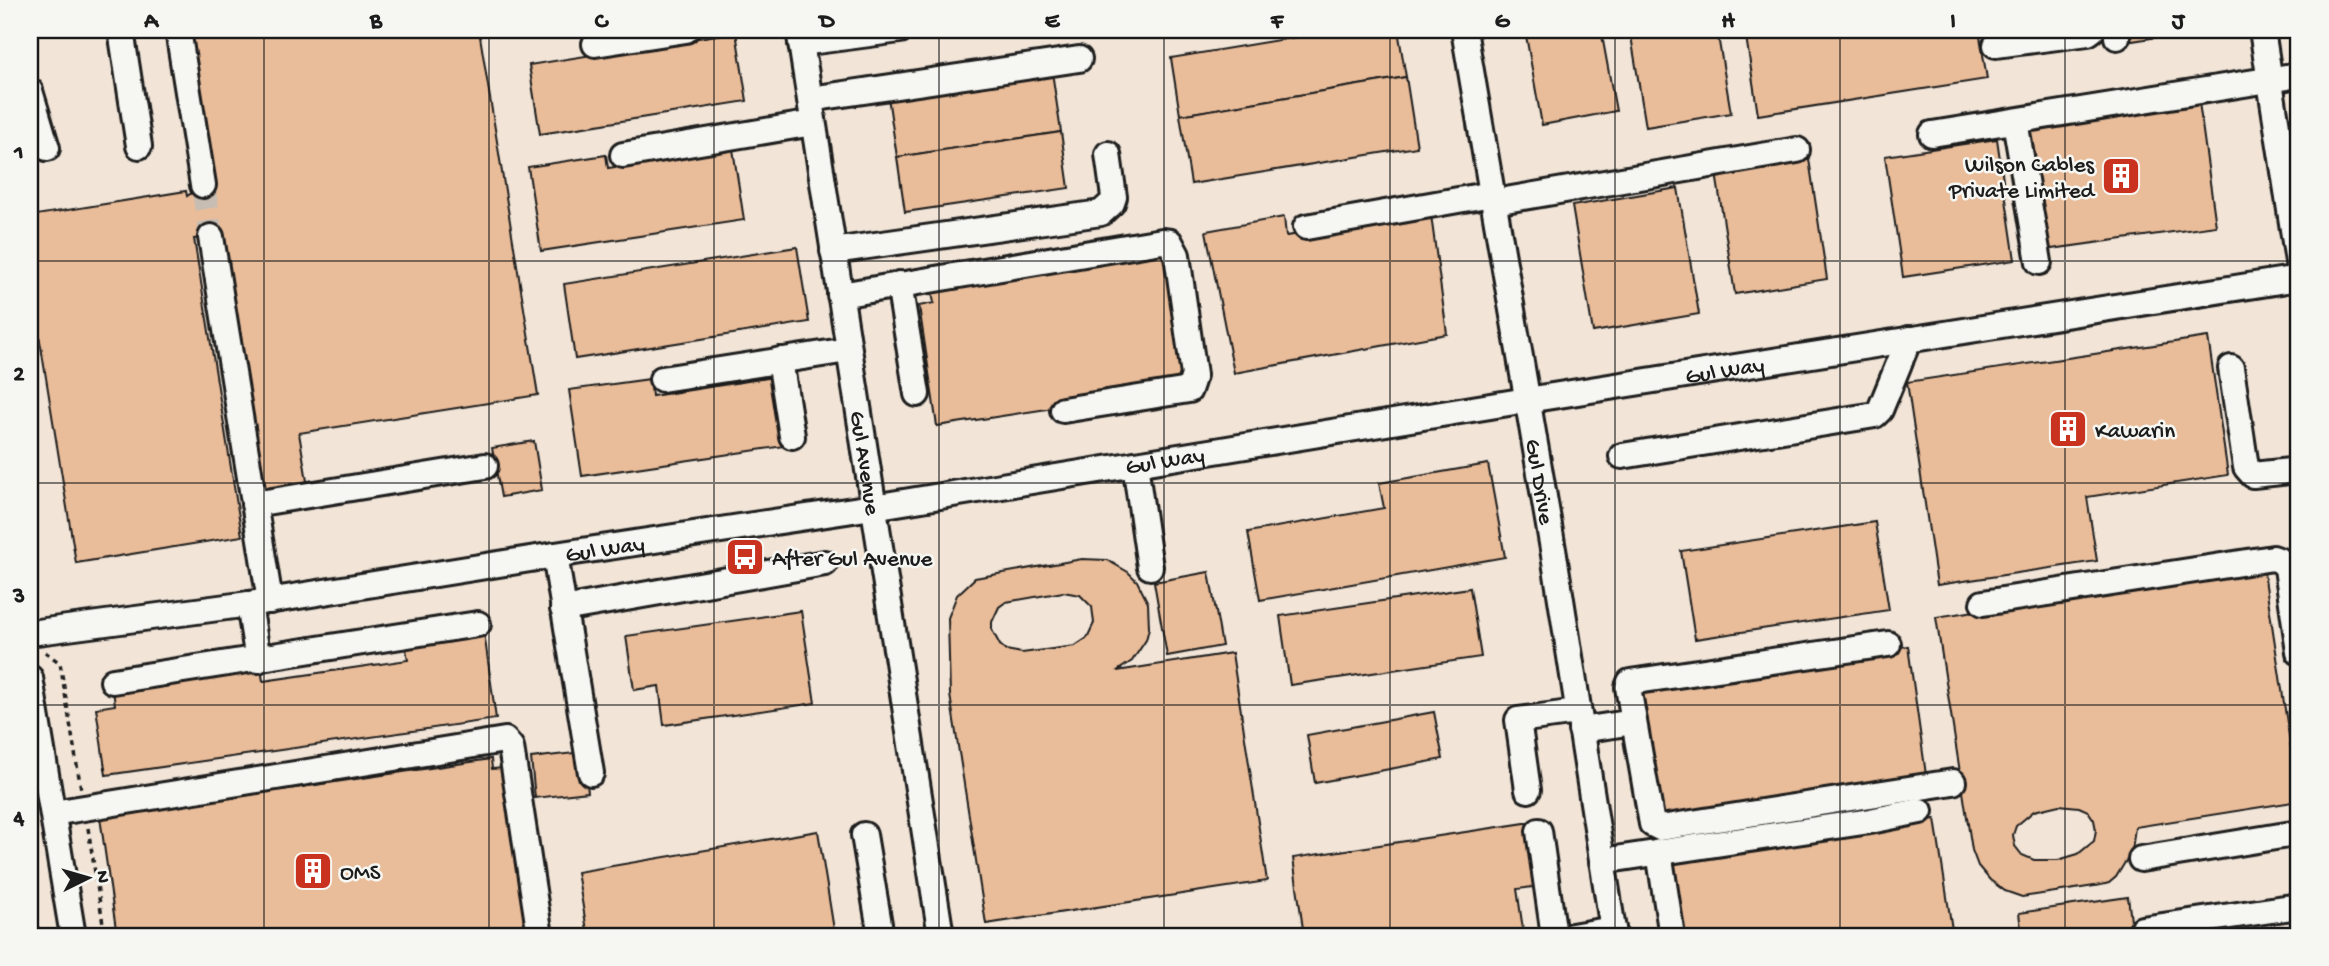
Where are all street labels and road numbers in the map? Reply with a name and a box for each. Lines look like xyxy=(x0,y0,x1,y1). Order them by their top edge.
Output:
street label: Gul Way xyxy=(1684,353,1766,392)
street label: Gul Avenue xyxy=(842,409,885,518)
street label: Gul Drive xyxy=(1517,437,1559,528)
street label: Gul Way xyxy=(1124,443,1207,482)
street label: Gul Way xyxy=(564,532,646,570)

